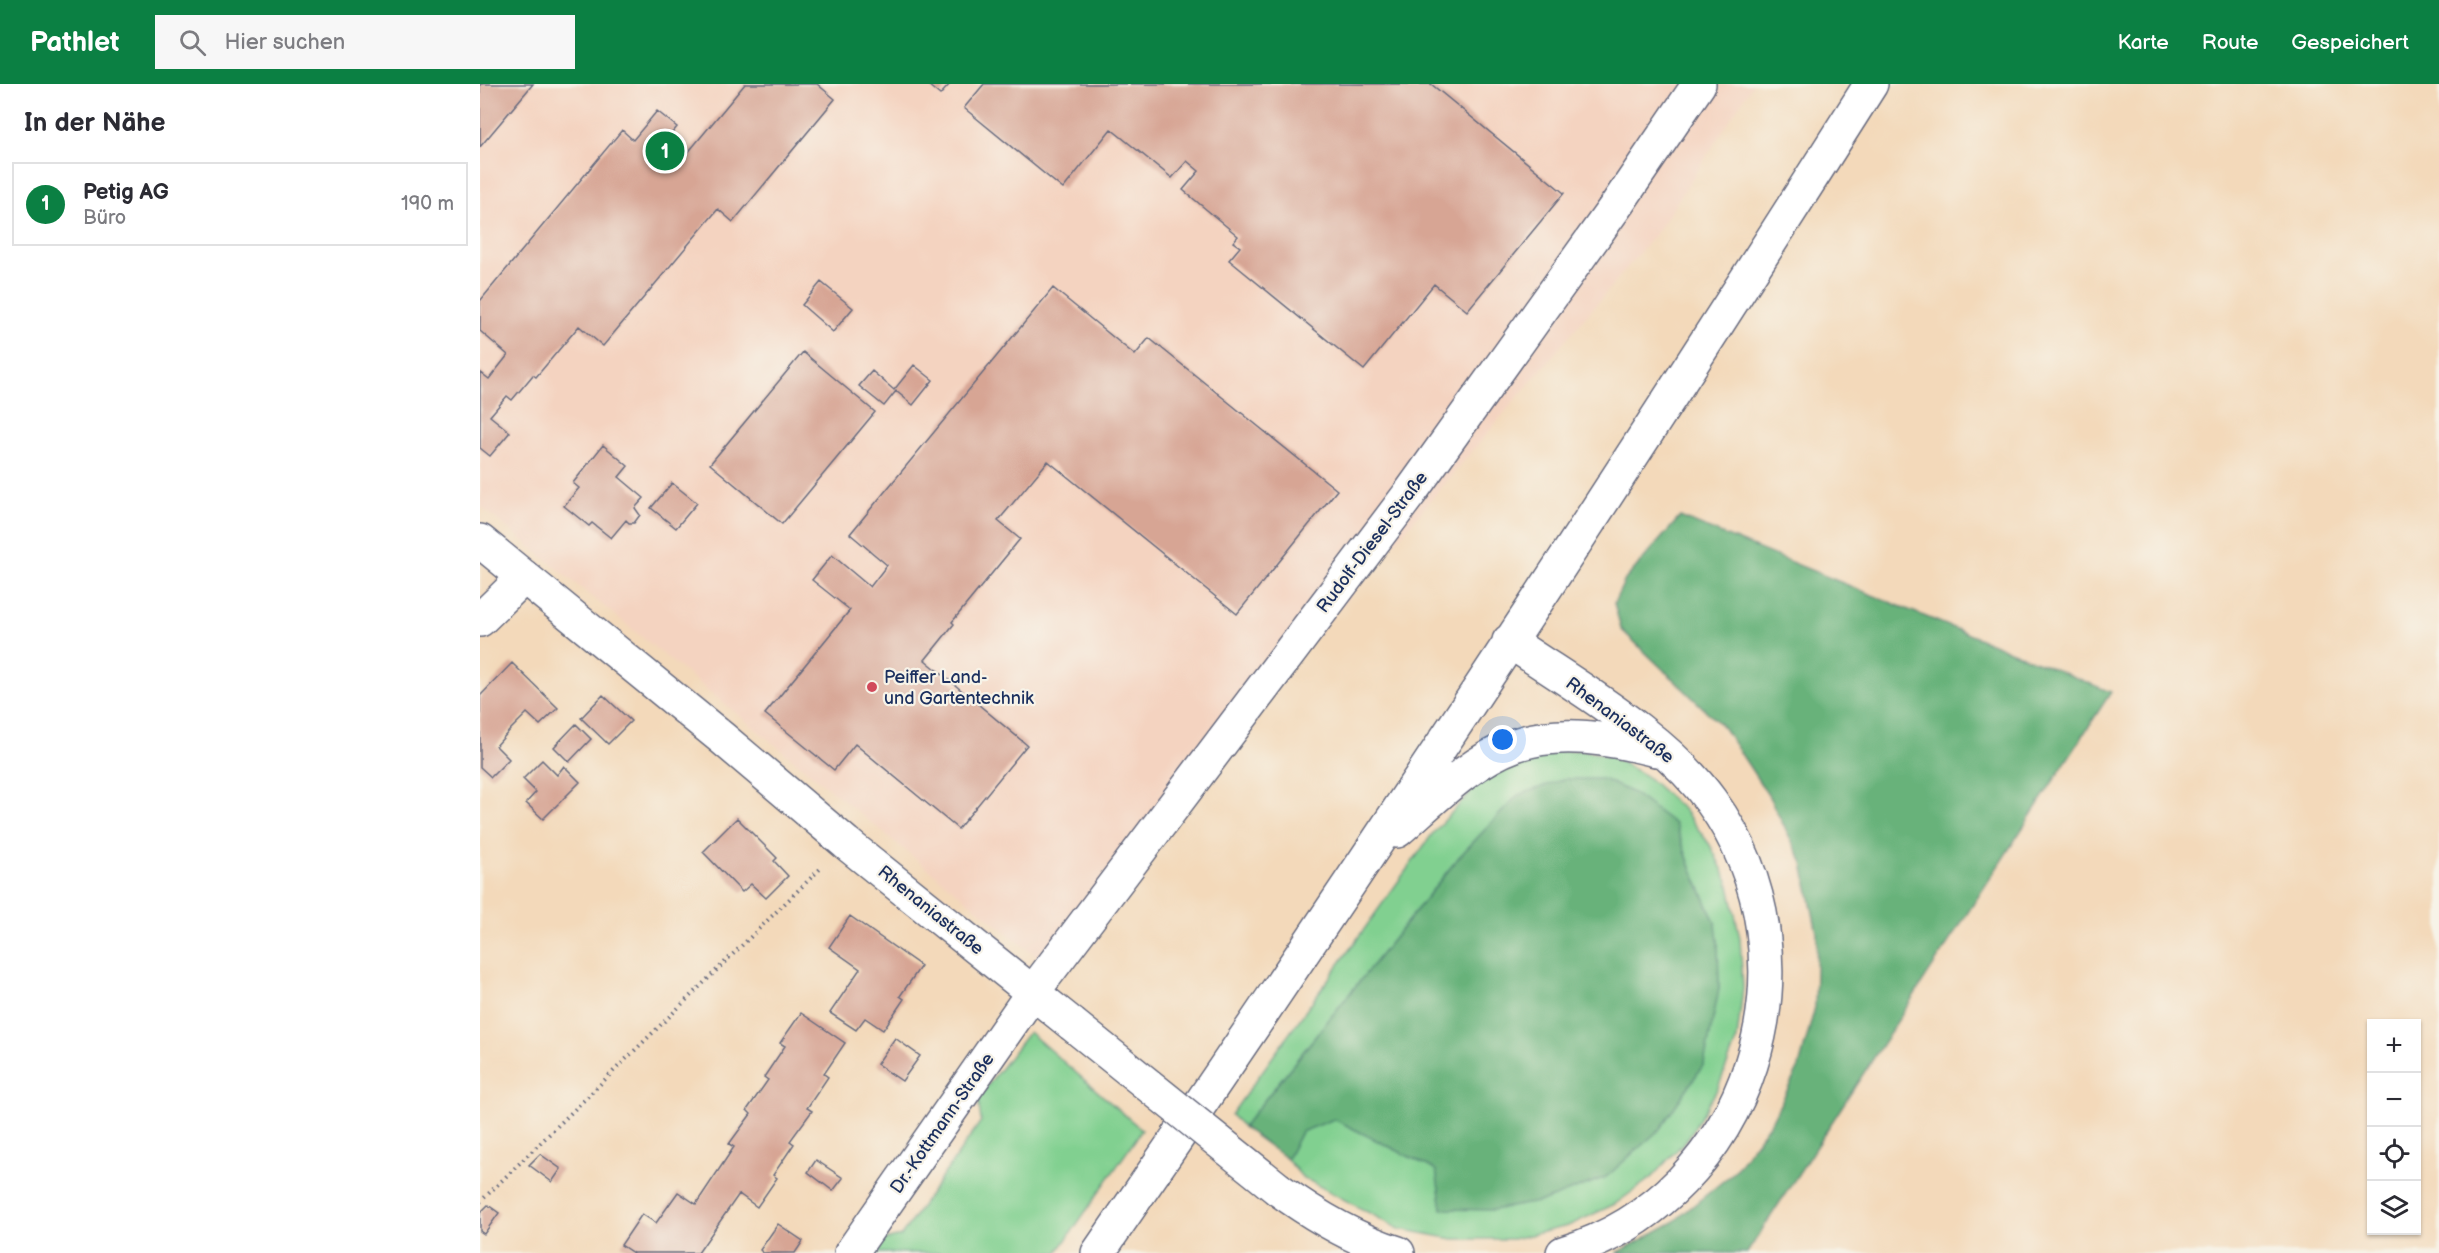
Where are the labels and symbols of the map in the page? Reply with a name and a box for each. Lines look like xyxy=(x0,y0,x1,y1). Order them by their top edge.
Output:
pin: 1 xyxy=(646,128,684,174)
street label: Rudolf-Diesel-Straße xyxy=(1313,467,1432,617)
place label: Peiffer Land- und Gartentechnik xyxy=(884,667,1034,709)
street label: Rhenaniastraße xyxy=(1562,673,1678,768)
marker: Peiffer Land- und Gartentechnik xyxy=(865,680,879,694)
your location xyxy=(1488,725,1517,754)
street label: Rhenaniastraße xyxy=(874,861,988,960)
street label: Dr.-Kottmann-Straße xyxy=(886,1049,999,1198)

